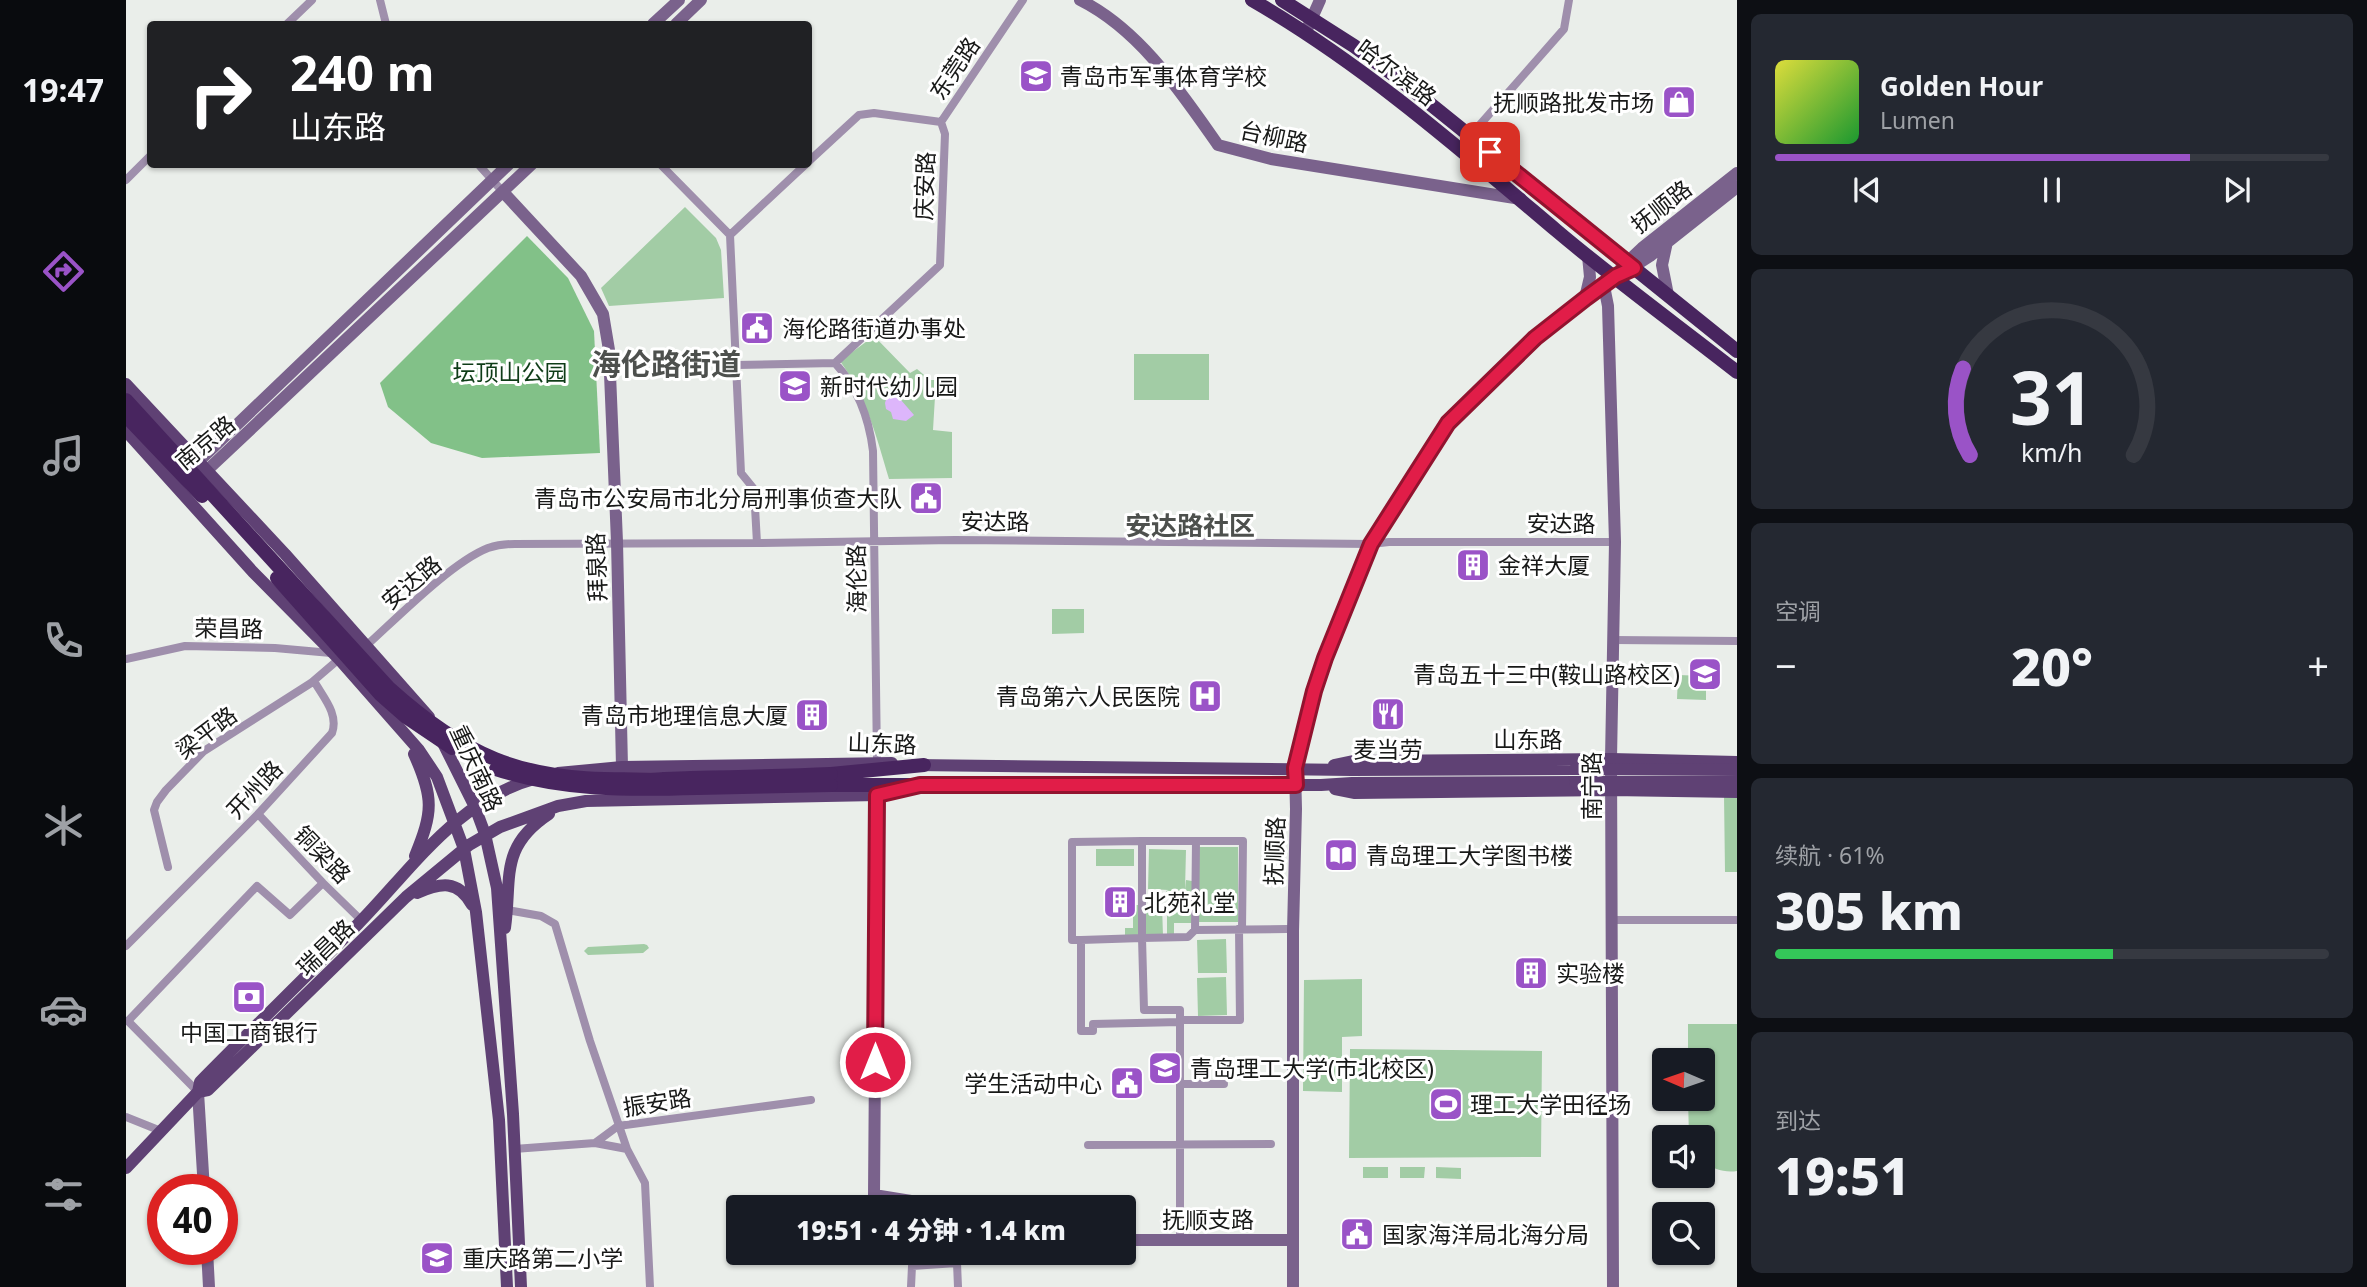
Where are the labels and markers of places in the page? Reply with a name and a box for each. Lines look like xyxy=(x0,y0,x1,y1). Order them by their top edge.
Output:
school or university icon: 青岛市军事体育学校 xyxy=(1017,57,1055,95)
place label: 青岛市军事体育学校 xyxy=(1060,60,1267,92)
shop icon: 抚顺路批发市场 xyxy=(1660,83,1698,121)
place label: 抚顺路批发市场 xyxy=(1493,86,1654,118)
pin xyxy=(1460,122,1520,182)
public building icon: 海伦路街道办事处 xyxy=(738,309,776,347)
place label: 海伦路街道办事处 xyxy=(782,312,966,344)
school or university icon: 新时代幼儿园 xyxy=(776,367,814,405)
place label: 新时代幼儿园 xyxy=(820,370,958,402)
public building icon: 青岛市公安局市北分局刑事侦查大队 xyxy=(907,479,945,517)
place label: 青岛市公安局市北分局刑事侦查大队 xyxy=(534,482,902,514)
building icon: 金祥大厦 xyxy=(1454,546,1492,584)
place label: 金祥大厦 xyxy=(1498,549,1590,581)
school or university icon: 青岛五十三中(鞍山路校区) xyxy=(1686,655,1724,693)
place label: 青岛五十三中(鞍山路校区) xyxy=(1413,658,1680,690)
hospital icon: 青岛第六人民医院 xyxy=(1186,677,1224,715)
place label: 青岛第六人民医院 xyxy=(996,680,1180,712)
restaurant icon: 麦当劳 xyxy=(1369,695,1407,733)
building icon: 青岛市地理信息大厦 xyxy=(793,696,831,734)
place label: 青岛市地理信息大厦 xyxy=(581,699,788,731)
place label: 麦当劳 xyxy=(1354,733,1423,765)
library icon: 青岛理工大学图书楼 xyxy=(1322,836,1360,874)
place label: 青岛理工大学图书楼 xyxy=(1366,839,1573,871)
building icon: 北苑礼堂 xyxy=(1101,883,1139,921)
place label: 北苑礼堂 xyxy=(1144,886,1236,918)
building icon: 实验楼 xyxy=(1512,954,1550,992)
place label: 实验楼 xyxy=(1556,957,1625,989)
bank icon: 中国工商银行 xyxy=(230,978,268,1016)
place label: 中国工商银行 xyxy=(180,1016,318,1048)
school or university icon: 青岛理工大学(市北校区) xyxy=(1146,1049,1184,1087)
place label: 青岛理工大学(市北校区) xyxy=(1190,1052,1434,1084)
public building icon: 学生活动中心 xyxy=(1108,1064,1146,1102)
place label: 学生活动中心 xyxy=(964,1067,1102,1099)
sports icon: 理工大学田径场 xyxy=(1427,1085,1465,1123)
place label: 理工大学田径场 xyxy=(1470,1088,1631,1120)
public building icon: 国家海洋局北海分局 xyxy=(1338,1215,1376,1253)
place label: 国家海洋局北海分局 xyxy=(1382,1218,1589,1250)
school or university icon: 重庆路第二小学 xyxy=(418,1239,456,1277)
place label: 重庆路第二小学 xyxy=(462,1242,623,1274)

